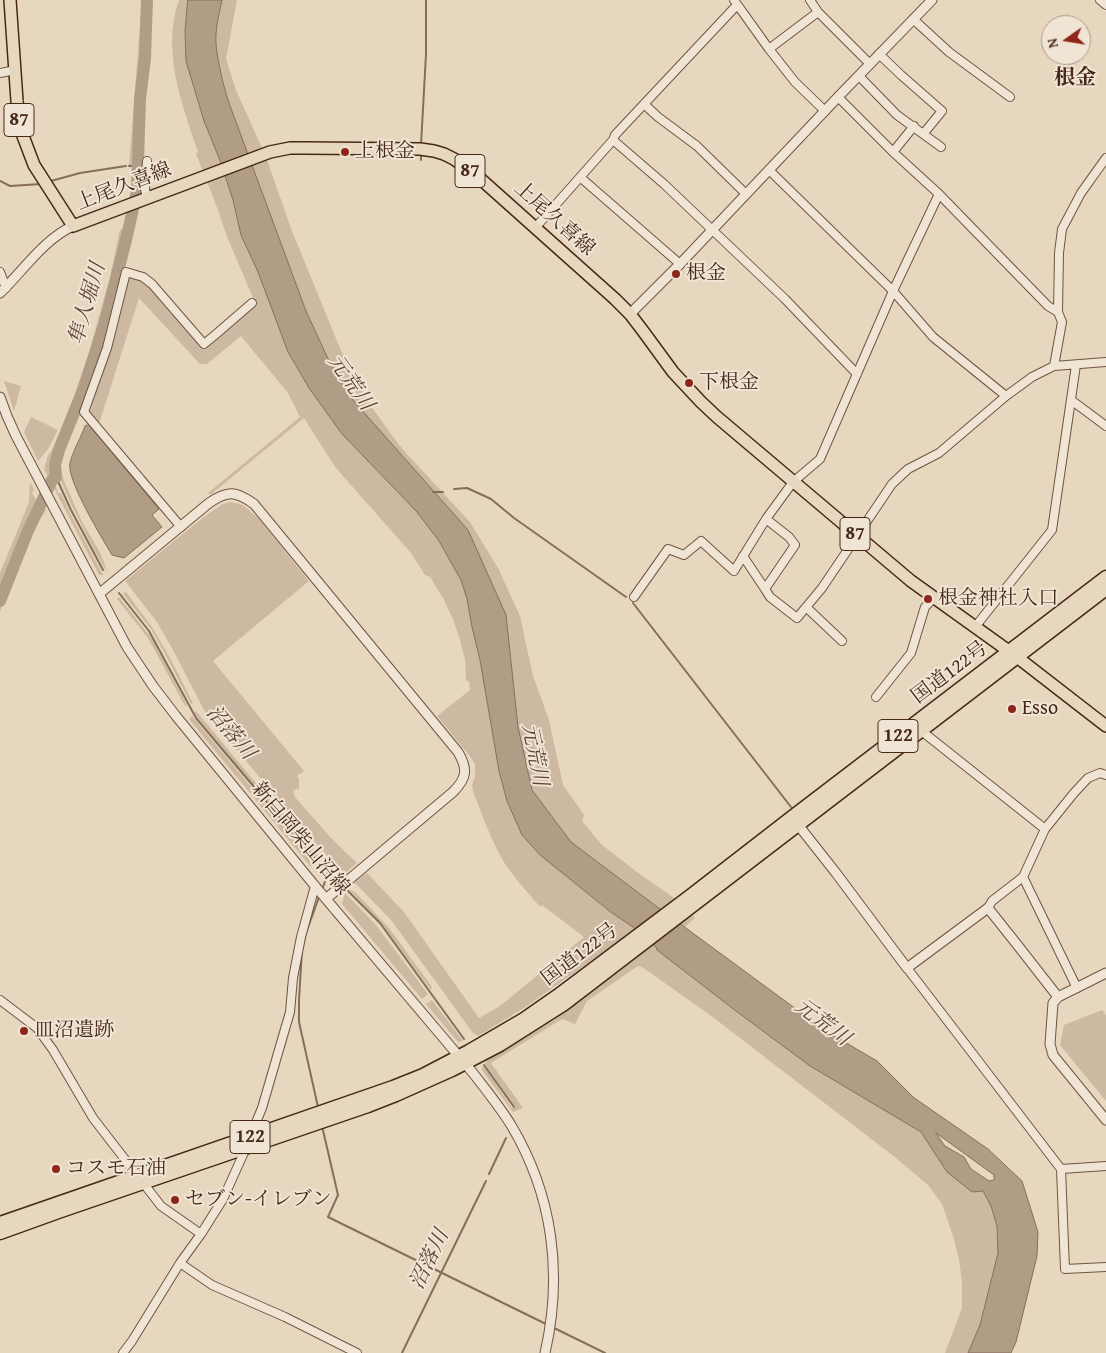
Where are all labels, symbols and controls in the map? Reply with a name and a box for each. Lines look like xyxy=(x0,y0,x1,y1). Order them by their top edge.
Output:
north arrow xyxy=(1041,15,1091,65)
text: N xyxy=(1042,36,1063,50)
district label: 根金 xyxy=(1054,66,1096,92)
road number: 87 xyxy=(4,104,34,136)
place label: 上根金 xyxy=(355,140,415,164)
marker: 上根金 xyxy=(339,146,351,158)
road number: 87 xyxy=(455,154,485,188)
street label: 上尾久喜線 xyxy=(73,158,175,216)
street label: 上尾久喜線 xyxy=(509,177,599,261)
water label: 隼人堀川 xyxy=(64,260,112,348)
place label: 根金 xyxy=(686,262,726,286)
marker: 根金 xyxy=(670,268,682,280)
water label: 元荒川 xyxy=(322,350,378,416)
place label: 下根金 xyxy=(699,371,759,395)
marker: 下根金 xyxy=(683,377,695,389)
road number: 87 xyxy=(840,518,870,550)
place label: 根金神社入口 xyxy=(938,587,1058,611)
marker: 根金神社入口 xyxy=(922,593,934,605)
street label: 国道122号 xyxy=(907,637,993,709)
place label: Esso xyxy=(1022,697,1058,721)
water label: 沼落川 xyxy=(200,701,260,765)
marker: Esso xyxy=(1006,703,1018,715)
road number: 122 xyxy=(878,719,918,752)
water label: 元荒川 xyxy=(516,722,552,788)
street label: 新白岡柴山沼線 xyxy=(246,778,354,900)
street label: 国道122号 xyxy=(537,919,623,991)
water label: 元荒川 xyxy=(789,994,855,1052)
place label: 皿沼遺跡 xyxy=(34,1019,114,1043)
marker: 皿沼遺跡 xyxy=(18,1025,30,1037)
road number: 122 xyxy=(230,1120,270,1154)
place label: コスモ石油 xyxy=(66,1157,166,1181)
marker: コスモ石油 xyxy=(50,1163,62,1175)
place label: セブン-イレブン xyxy=(185,1188,332,1212)
marker: セブン-イレブン xyxy=(169,1194,181,1206)
water label: 沼落川 xyxy=(405,1226,455,1294)

